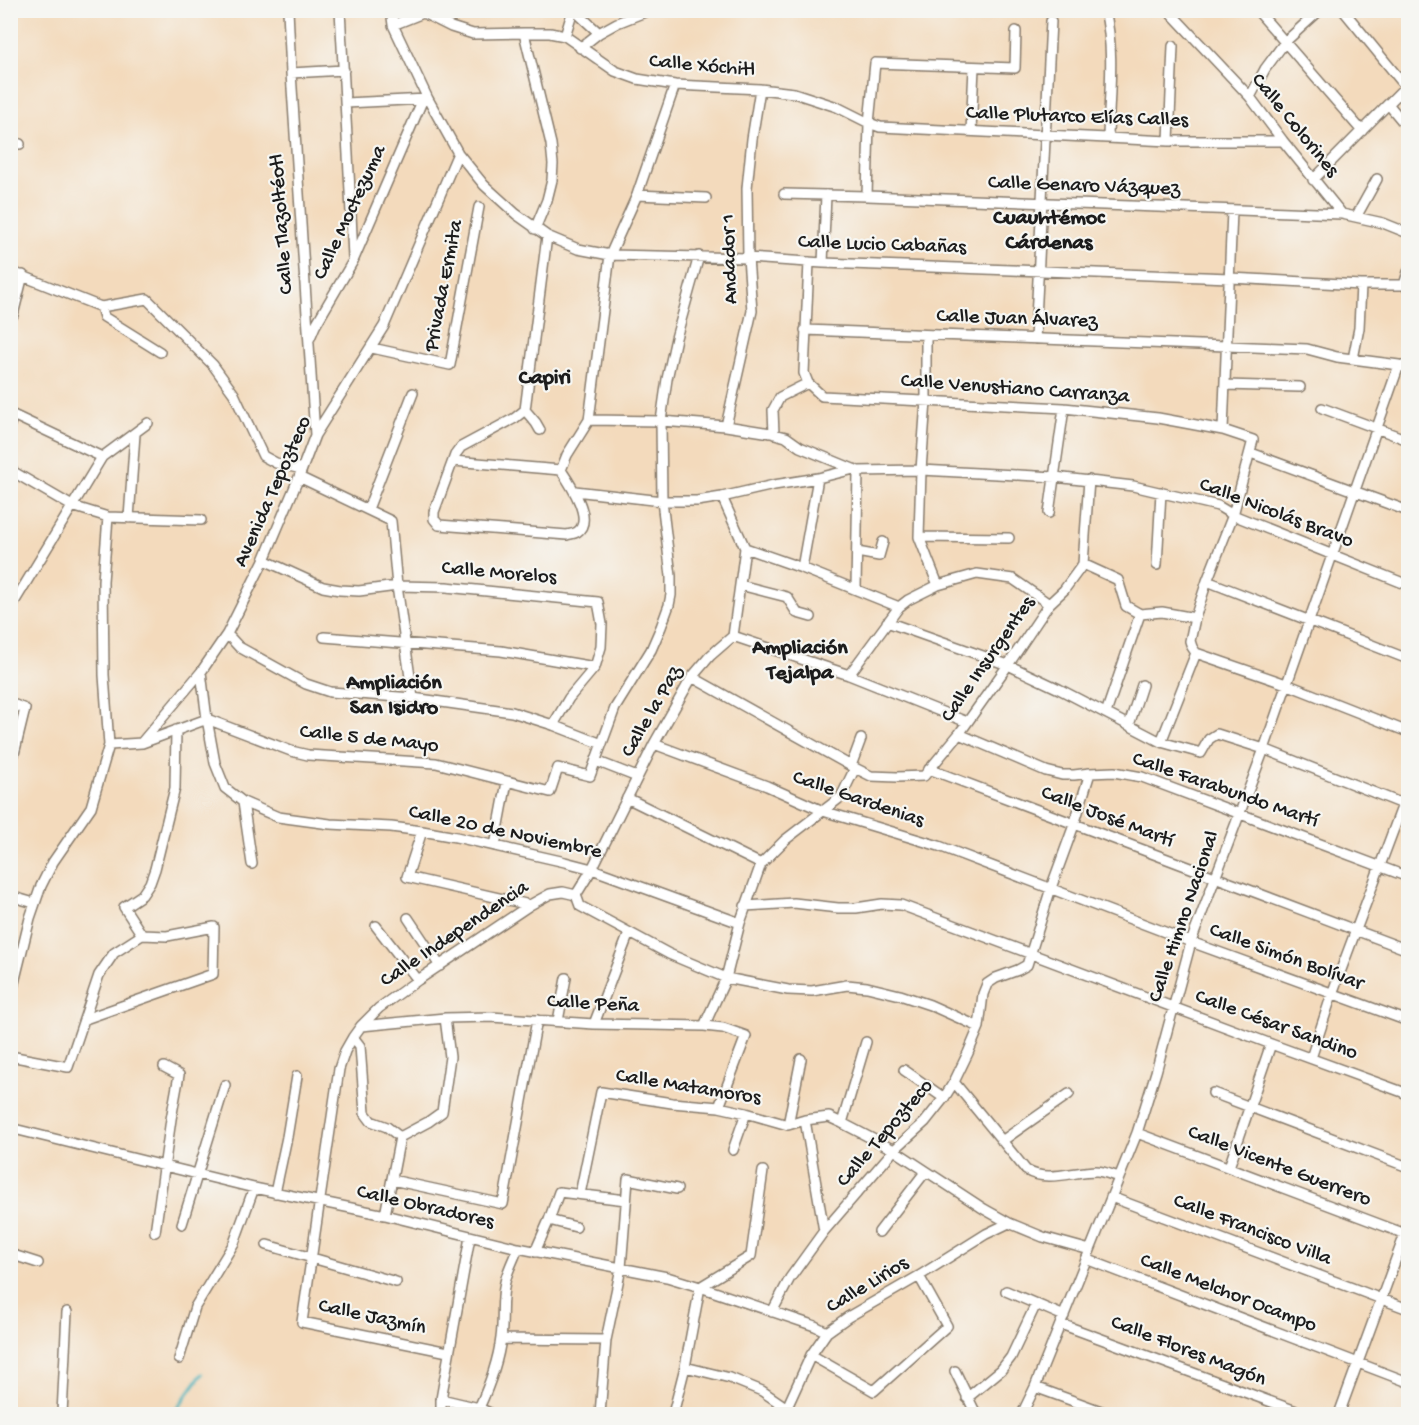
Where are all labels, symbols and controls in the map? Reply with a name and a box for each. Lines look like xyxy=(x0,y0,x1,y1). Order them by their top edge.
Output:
street label: Calle Xóchitl xyxy=(648,50,756,84)
street label: Calle Colorines xyxy=(1244,69,1344,184)
street label: Calle Plutarco Elías Calles xyxy=(965,102,1190,134)
street label: Calle Moctezuma xyxy=(309,140,394,284)
street label: Calle Tlazoltéotl xyxy=(266,153,300,295)
street label: Calle Genaro Vázquez xyxy=(987,171,1181,203)
district label: Cuauhtémoc Cárdenas xyxy=(992,206,1106,257)
street label: Andador 1 xyxy=(717,213,745,305)
street label: Privada Ermita xyxy=(420,217,470,355)
street label: Calle Lucio Cabañas xyxy=(797,231,968,261)
street label: Calle Juan Álvarez xyxy=(936,304,1099,335)
district label: Capiri xyxy=(518,366,571,392)
street label: Calle Venustiano Carranza xyxy=(900,370,1132,411)
street label: Avenida Tepozteco xyxy=(229,412,319,571)
street label: Calle Nicolás Bravo xyxy=(1195,473,1357,555)
street label: Calle Morelos xyxy=(441,557,559,592)
street label: Calle Insurgentes xyxy=(936,591,1042,728)
district label: Ampliación Tejalpa xyxy=(751,636,848,687)
street label: Calle la Paz xyxy=(617,661,690,762)
district label: Ampliación San Isidro xyxy=(345,671,442,722)
street label: Calle 5 de Mayo xyxy=(298,720,440,760)
street label: Calle Farabundo Martí xyxy=(1129,747,1322,835)
street label: Calle Gardenias xyxy=(789,766,928,835)
street label: Calle José Martí xyxy=(1037,781,1177,855)
street label: Calle 20 de Noviembre xyxy=(406,800,605,866)
street label: Calle Himno Nacional xyxy=(1144,828,1226,1006)
street label: Calle Independencia xyxy=(376,875,535,994)
street label: Calle Simón Bolívar xyxy=(1205,918,1368,998)
street label: Calle César Sandino xyxy=(1191,985,1361,1067)
street label: Calle Peña xyxy=(546,990,641,1020)
street label: Calle Matamoros xyxy=(614,1064,764,1112)
street label: Calle Tepozteco xyxy=(832,1075,940,1193)
street label: Calle Vicente Guerrero xyxy=(1184,1120,1374,1214)
street label: Calle Obradores xyxy=(354,1180,497,1236)
street label: Calle Francisco Villa xyxy=(1169,1189,1336,1273)
street label: Calle Melchor Ocampo xyxy=(1136,1249,1320,1339)
street label: Calle Lirios xyxy=(823,1251,915,1320)
street label: Calle Jazmín xyxy=(316,1294,428,1342)
street label: Calle Flores Magón xyxy=(1107,1311,1269,1393)

